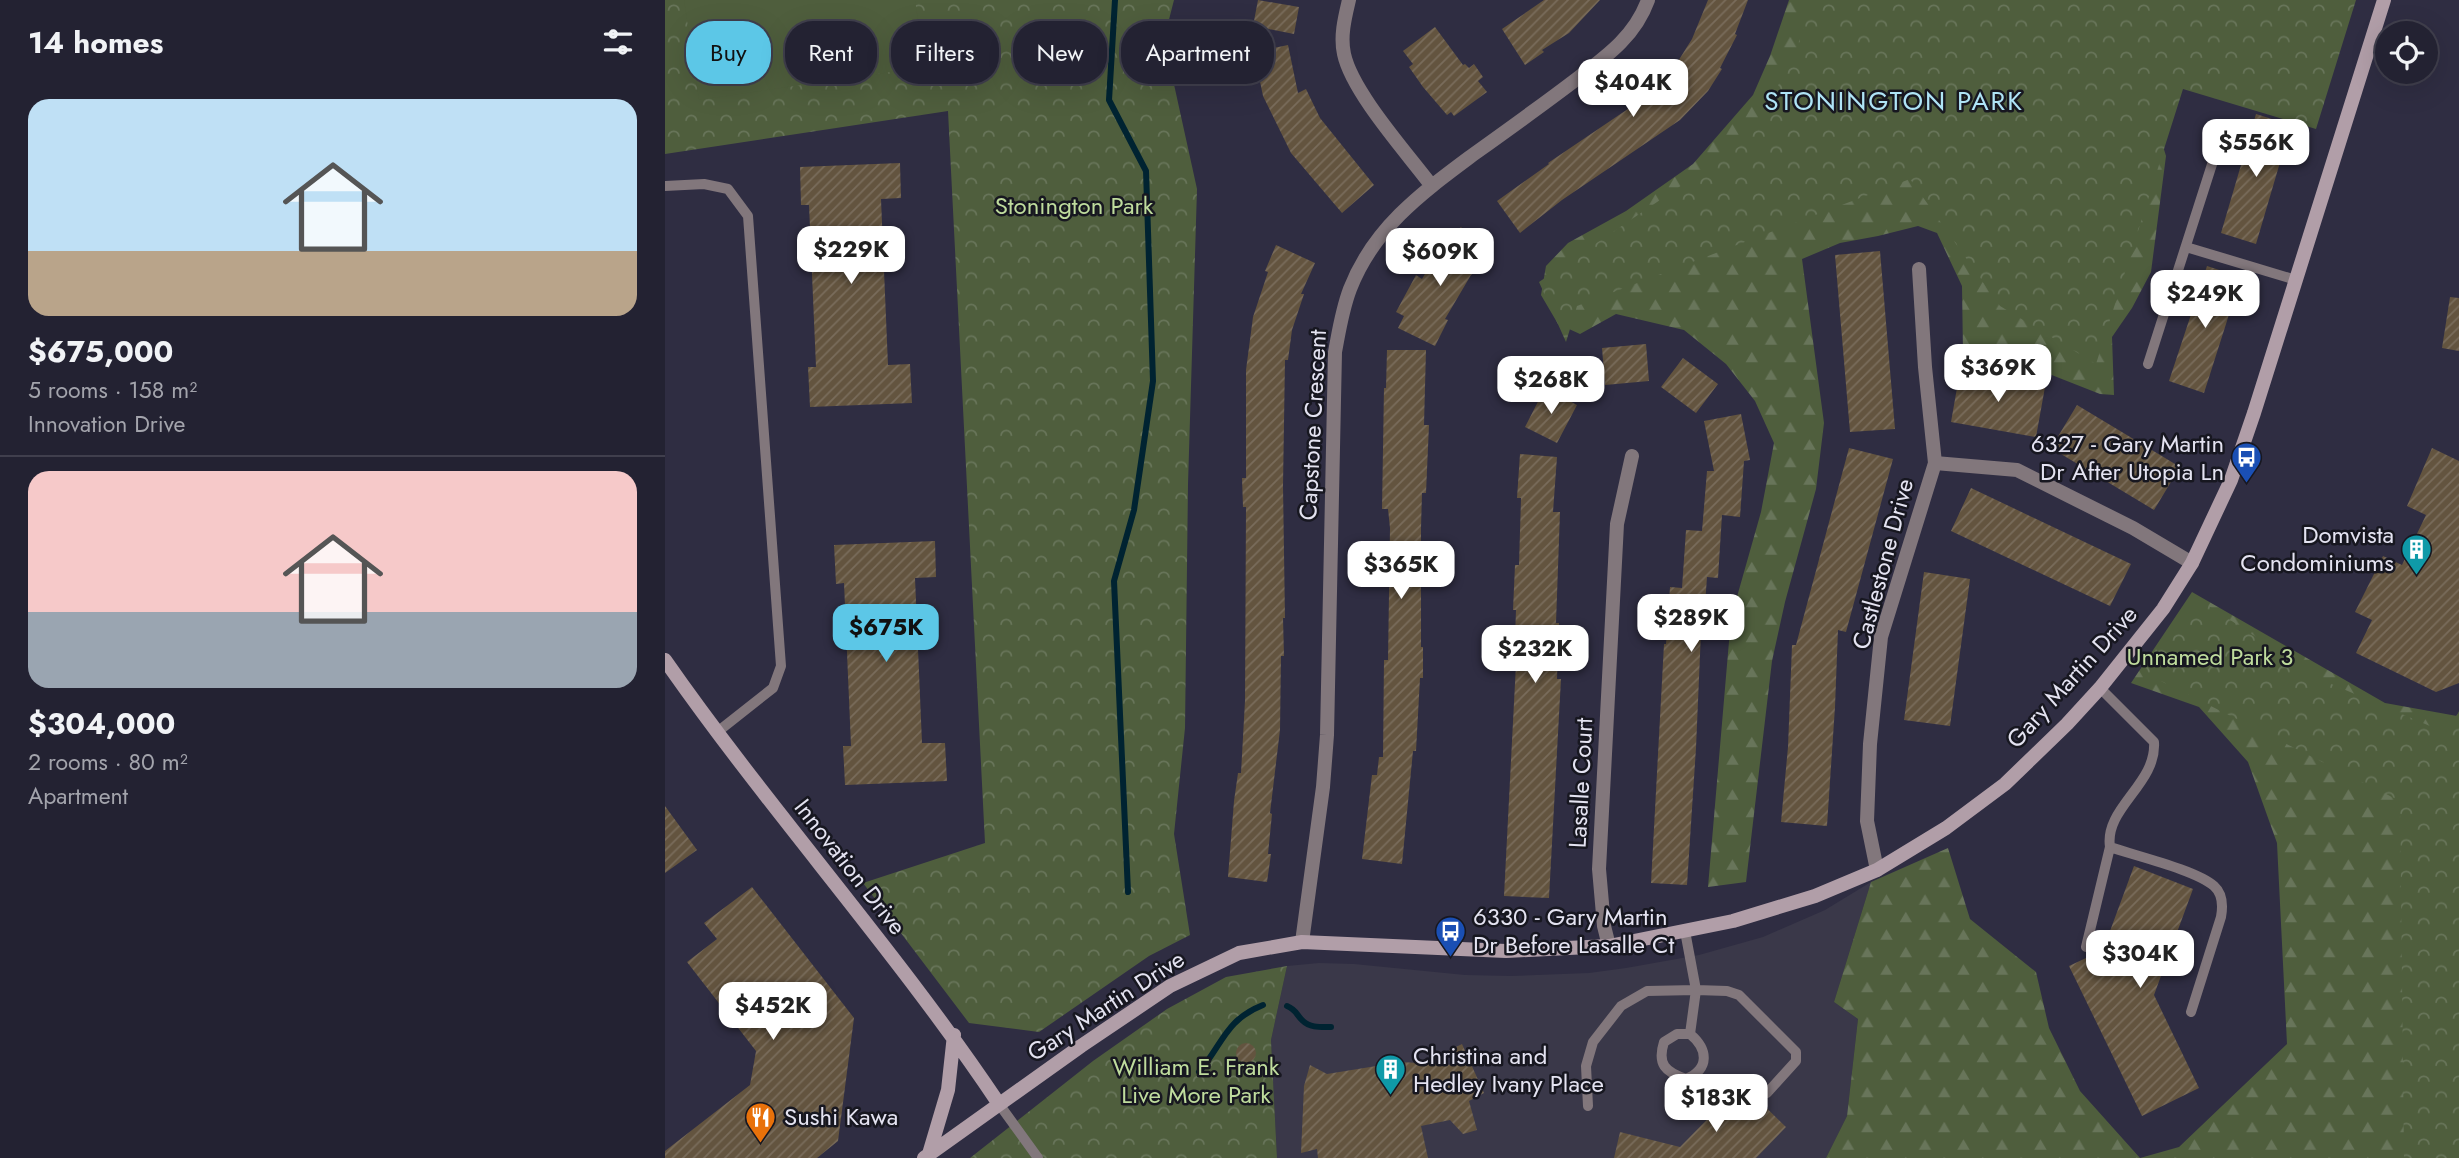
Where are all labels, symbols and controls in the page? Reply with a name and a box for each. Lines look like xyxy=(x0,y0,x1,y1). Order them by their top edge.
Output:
text: 14 homes xyxy=(28,21,163,64)
chip: Buy xyxy=(686,21,771,84)
chip: Rent xyxy=(785,21,877,84)
chip: Filters xyxy=(891,21,999,84)
chip: New xyxy=(1013,21,1107,84)
chip: Apartment xyxy=(1121,21,1274,84)
map controls xyxy=(2375,21,2438,84)
button: locate xyxy=(2375,21,2438,84)
icon: filters xyxy=(599,23,637,61)
pin: $404K xyxy=(1584,60,1682,119)
text: $404K xyxy=(1594,65,1672,99)
district label: STONINGTON PARK xyxy=(1764,82,2024,120)
pin: $556K xyxy=(2207,120,2305,179)
text: $556K xyxy=(2218,125,2294,159)
icon: home xyxy=(270,144,396,270)
park label: Stonington Park xyxy=(995,188,1154,223)
pin: $229K xyxy=(802,226,900,286)
pin: $609K xyxy=(1391,229,1489,288)
text: $229K xyxy=(813,232,889,266)
text: $609K xyxy=(1402,234,1478,268)
pin: $249K xyxy=(2156,270,2254,330)
text: $249K xyxy=(2167,276,2243,310)
street label: Capstone Crescent xyxy=(1290,329,1335,521)
text: $675,000 xyxy=(28,330,173,373)
pin: $369K xyxy=(1949,344,2047,404)
text: $369K xyxy=(1960,350,2036,384)
pin: $268K xyxy=(1502,356,1600,416)
text: $268K xyxy=(1513,362,1589,396)
text: 5 rooms · 158 m² xyxy=(28,373,197,407)
text: Innovation Drive xyxy=(28,407,185,441)
place label: 6327 - Gary Martin Dr After Utopia Ln xyxy=(2031,426,2224,489)
bus stop icon: 6327 - Gary Martin Dr After Utopia Ln xyxy=(2230,441,2264,485)
street label: Castlestone Drive xyxy=(1843,475,1922,653)
icon: home xyxy=(270,516,396,642)
place label: Domvista Condominiums xyxy=(2240,517,2394,580)
building icon: Domvista Condominiums xyxy=(2400,532,2434,576)
pin: $365K xyxy=(1352,542,1450,601)
text: $365K xyxy=(1364,547,1438,581)
pin: $289K xyxy=(1642,594,1740,654)
street label: Gary Martin Drive xyxy=(1998,598,2145,756)
text: $289K xyxy=(1653,600,1729,634)
pin: $675K xyxy=(837,604,935,664)
text: $675K xyxy=(849,610,923,644)
pin: $232K xyxy=(1486,626,1584,685)
text: $232K xyxy=(1498,631,1572,665)
park label: Unnamed Park 3 xyxy=(2127,639,2293,674)
text: $304,000 xyxy=(28,702,175,745)
street label: Lasalle Court xyxy=(1560,717,1601,849)
text: 2 rooms · 80 m² xyxy=(28,745,188,779)
text: Apartment xyxy=(28,779,128,813)
street label: Innovation Drive xyxy=(786,791,915,942)
place label: 6330 - Gary Martin Dr Before Lasalle Ct xyxy=(1473,899,1675,962)
bus stop icon: 6330 - Gary Martin Dr Before Lasalle Ct xyxy=(1433,914,1467,958)
pin: $304K xyxy=(2091,930,2189,990)
text: $304K xyxy=(2102,936,2178,970)
street label: Gary Martin Drive xyxy=(1020,942,1191,1070)
pin: $452K xyxy=(724,982,822,1042)
text: $452K xyxy=(735,988,811,1022)
place label: Christina and Hedley Ivany Place xyxy=(1413,1038,1604,1101)
park label: William E. Frank Live More Park xyxy=(1113,1049,1280,1112)
building icon: Christina and Hedley Ivany Place xyxy=(1373,1053,1407,1097)
pin: $183K xyxy=(1667,1074,1765,1134)
text: $183K xyxy=(1681,1080,1751,1114)
place label: Sushi Kawa xyxy=(784,1099,898,1134)
restaurant icon: Sushi Kawa xyxy=(744,1100,778,1144)

